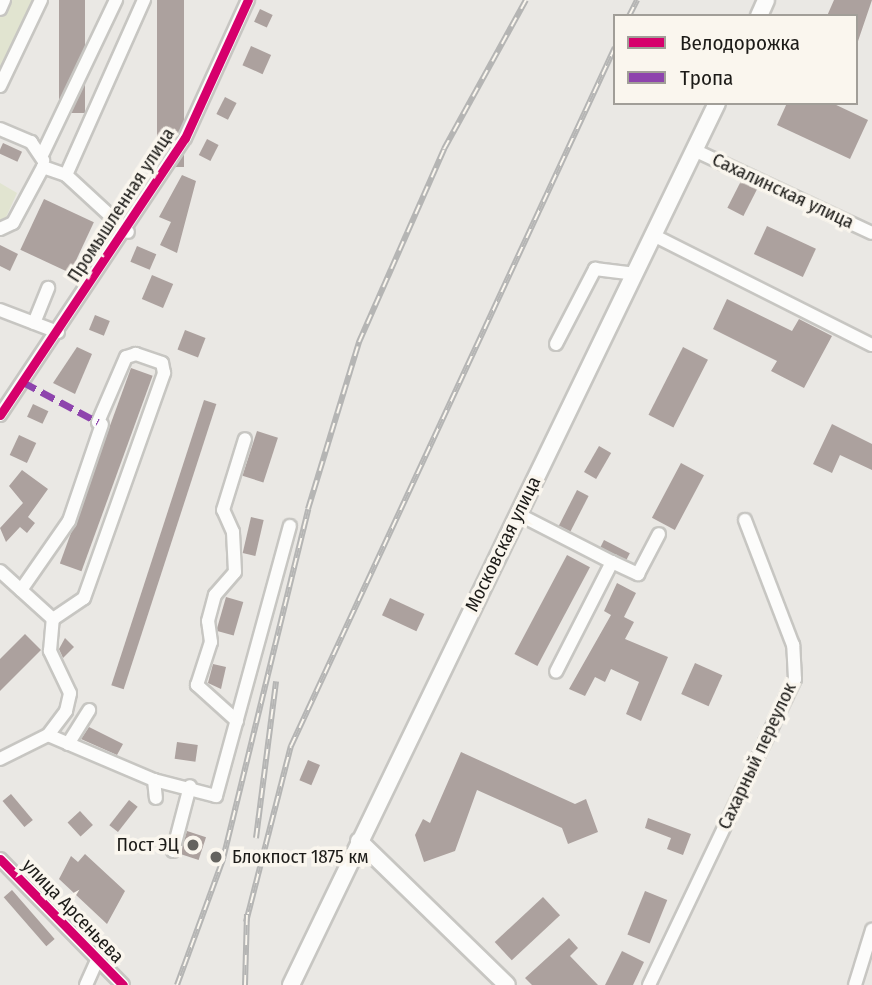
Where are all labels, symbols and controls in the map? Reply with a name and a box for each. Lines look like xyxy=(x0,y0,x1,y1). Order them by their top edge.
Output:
legend xyxy=(613,14,858,105)
text: Велодорожка xyxy=(680,30,800,56)
text: Тропа xyxy=(680,65,733,91)
street label: Промышленная улица xyxy=(63,124,179,286)
street label: Сахалинская улица xyxy=(709,148,857,234)
street label: Московская улица xyxy=(460,473,546,615)
street label: Сахарный переулок xyxy=(713,679,801,833)
place label: Пост ЭЦ xyxy=(117,834,179,856)
marker: Пост ЭЦ xyxy=(185,837,201,853)
place label: Блокпост 1875 км xyxy=(232,846,369,868)
marker: Блокпост 1875 км xyxy=(206,847,226,867)
street label: улица Арсеньева xyxy=(17,854,129,968)

